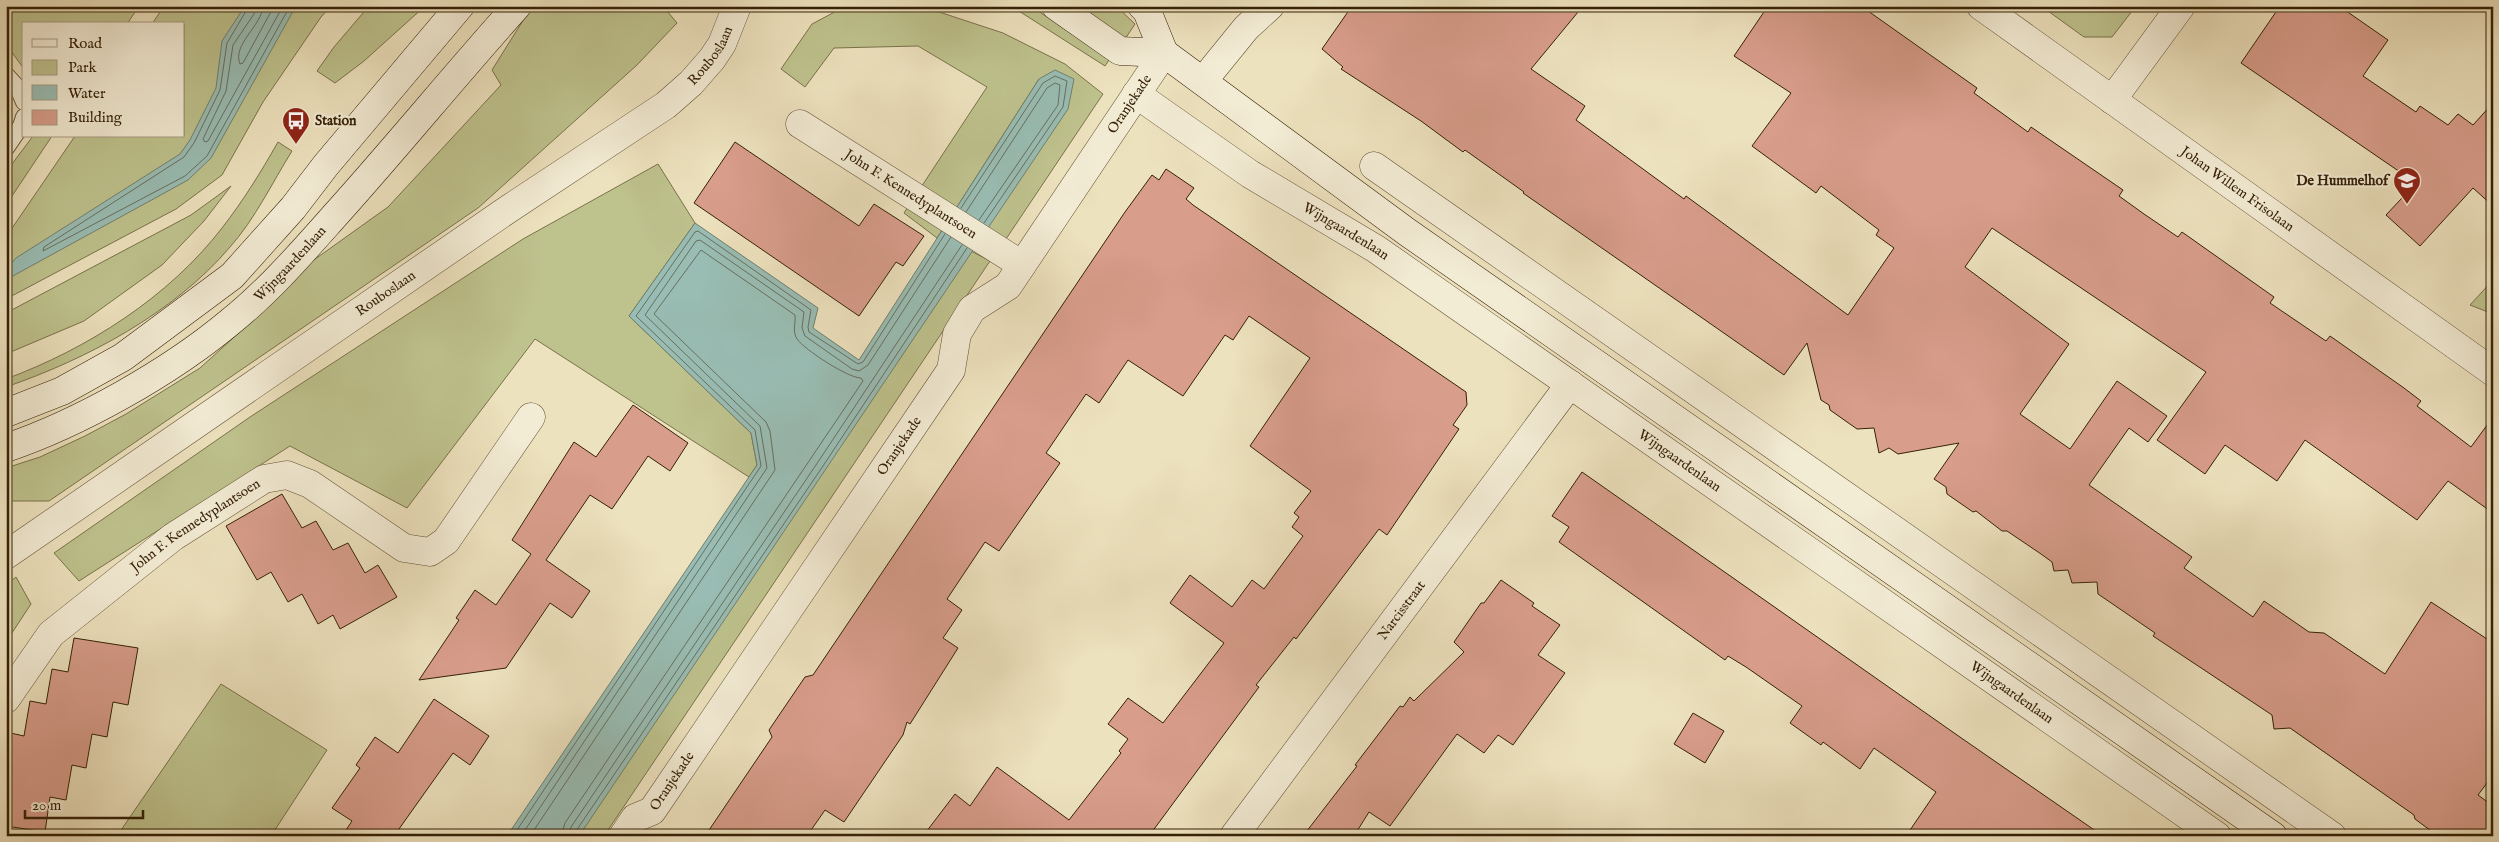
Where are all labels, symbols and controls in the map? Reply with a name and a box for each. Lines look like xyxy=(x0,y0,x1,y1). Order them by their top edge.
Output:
legend xyxy=(22,22,185,138)
street label: Rouboslaan xyxy=(684,23,737,89)
text: Road xyxy=(68,34,103,53)
text: Park xyxy=(68,58,98,77)
street label: Oranjekade xyxy=(1103,71,1156,137)
text: Water xyxy=(68,84,106,103)
bus stop icon: Station xyxy=(281,106,311,145)
text: Building xyxy=(68,108,123,127)
place label: Station xyxy=(315,112,357,130)
street label: Johan Willem Frisolaan xyxy=(2175,141,2298,236)
street label: John F. Kennedyplantsoen xyxy=(839,144,981,243)
school or university icon: De Hummelhof xyxy=(2392,166,2422,205)
place label: De Hummelhof xyxy=(2296,172,2391,190)
street label: Wijngaardenlaan xyxy=(1300,198,1393,265)
street label: Wijngaardenlaan xyxy=(250,222,331,306)
street label: Rouboslaan xyxy=(352,266,420,320)
street label: Oranjekade xyxy=(873,413,926,479)
street label: Wijngaardenlaan xyxy=(1634,426,1725,496)
street label: John F. Kennedyplantsoen xyxy=(125,474,264,577)
street label: Narcisstraat xyxy=(1374,577,1430,644)
street label: Wijngaardenlaan xyxy=(1966,657,2057,728)
street label: Oranjekade xyxy=(646,748,699,814)
scale bar xyxy=(25,787,142,819)
text: 20 m xyxy=(32,796,62,815)

